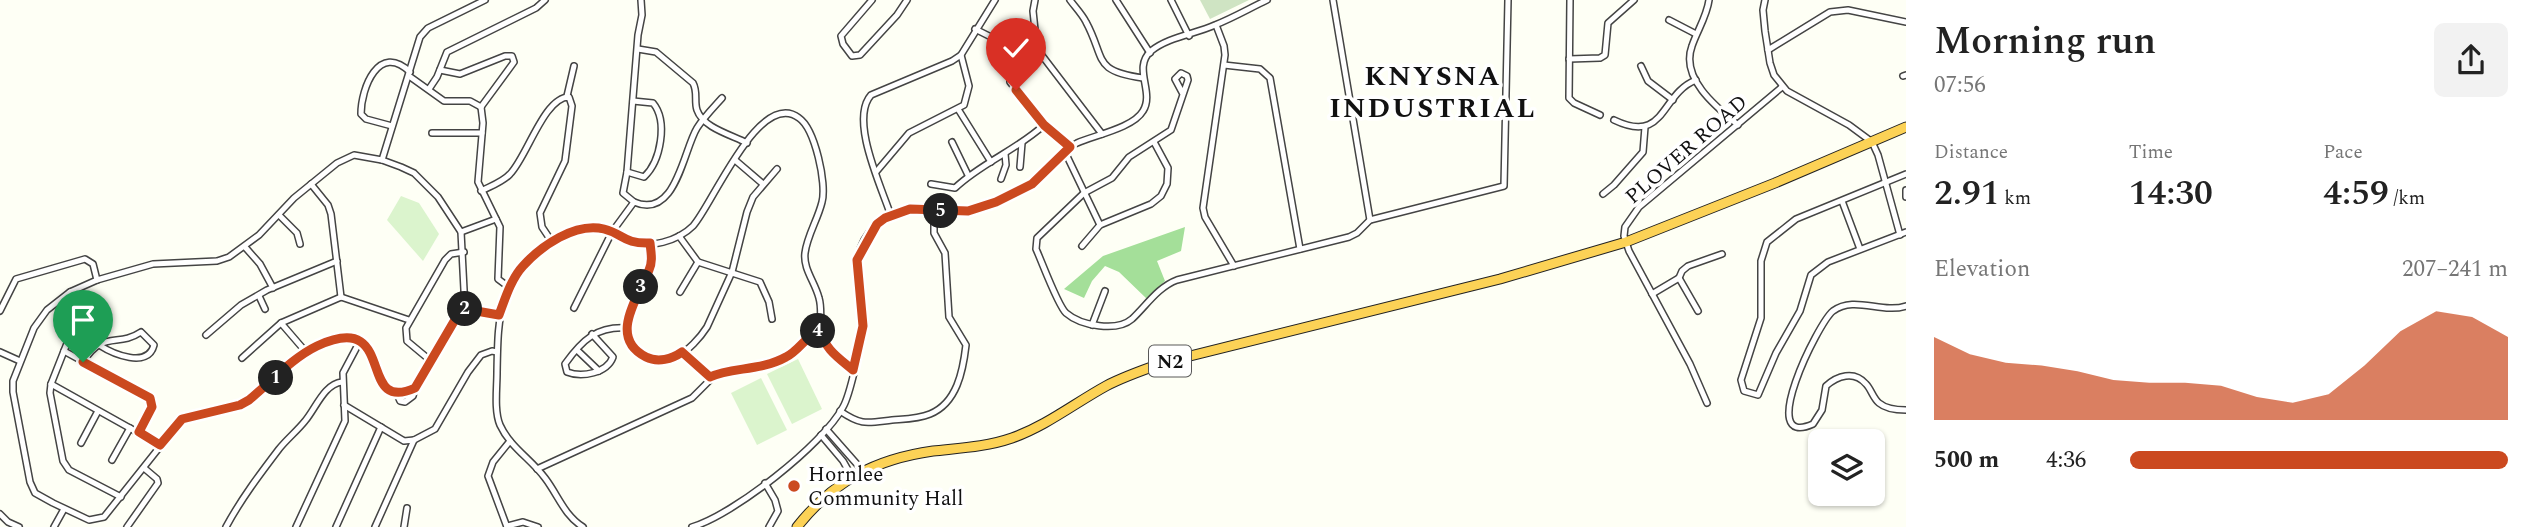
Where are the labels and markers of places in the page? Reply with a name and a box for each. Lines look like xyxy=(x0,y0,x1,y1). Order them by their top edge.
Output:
pin xyxy=(986,18,1046,90)
pin: 5 xyxy=(923,194,958,228)
pin: 3 xyxy=(624,270,658,304)
pin xyxy=(53,290,113,362)
pin: 2 xyxy=(448,292,482,326)
pin: 4 xyxy=(800,314,836,348)
pin: 1 xyxy=(258,360,294,396)
place label: Hornlee Community Hall xyxy=(808,459,963,515)
marker: Hornlee Community Hall xyxy=(786,478,802,494)

